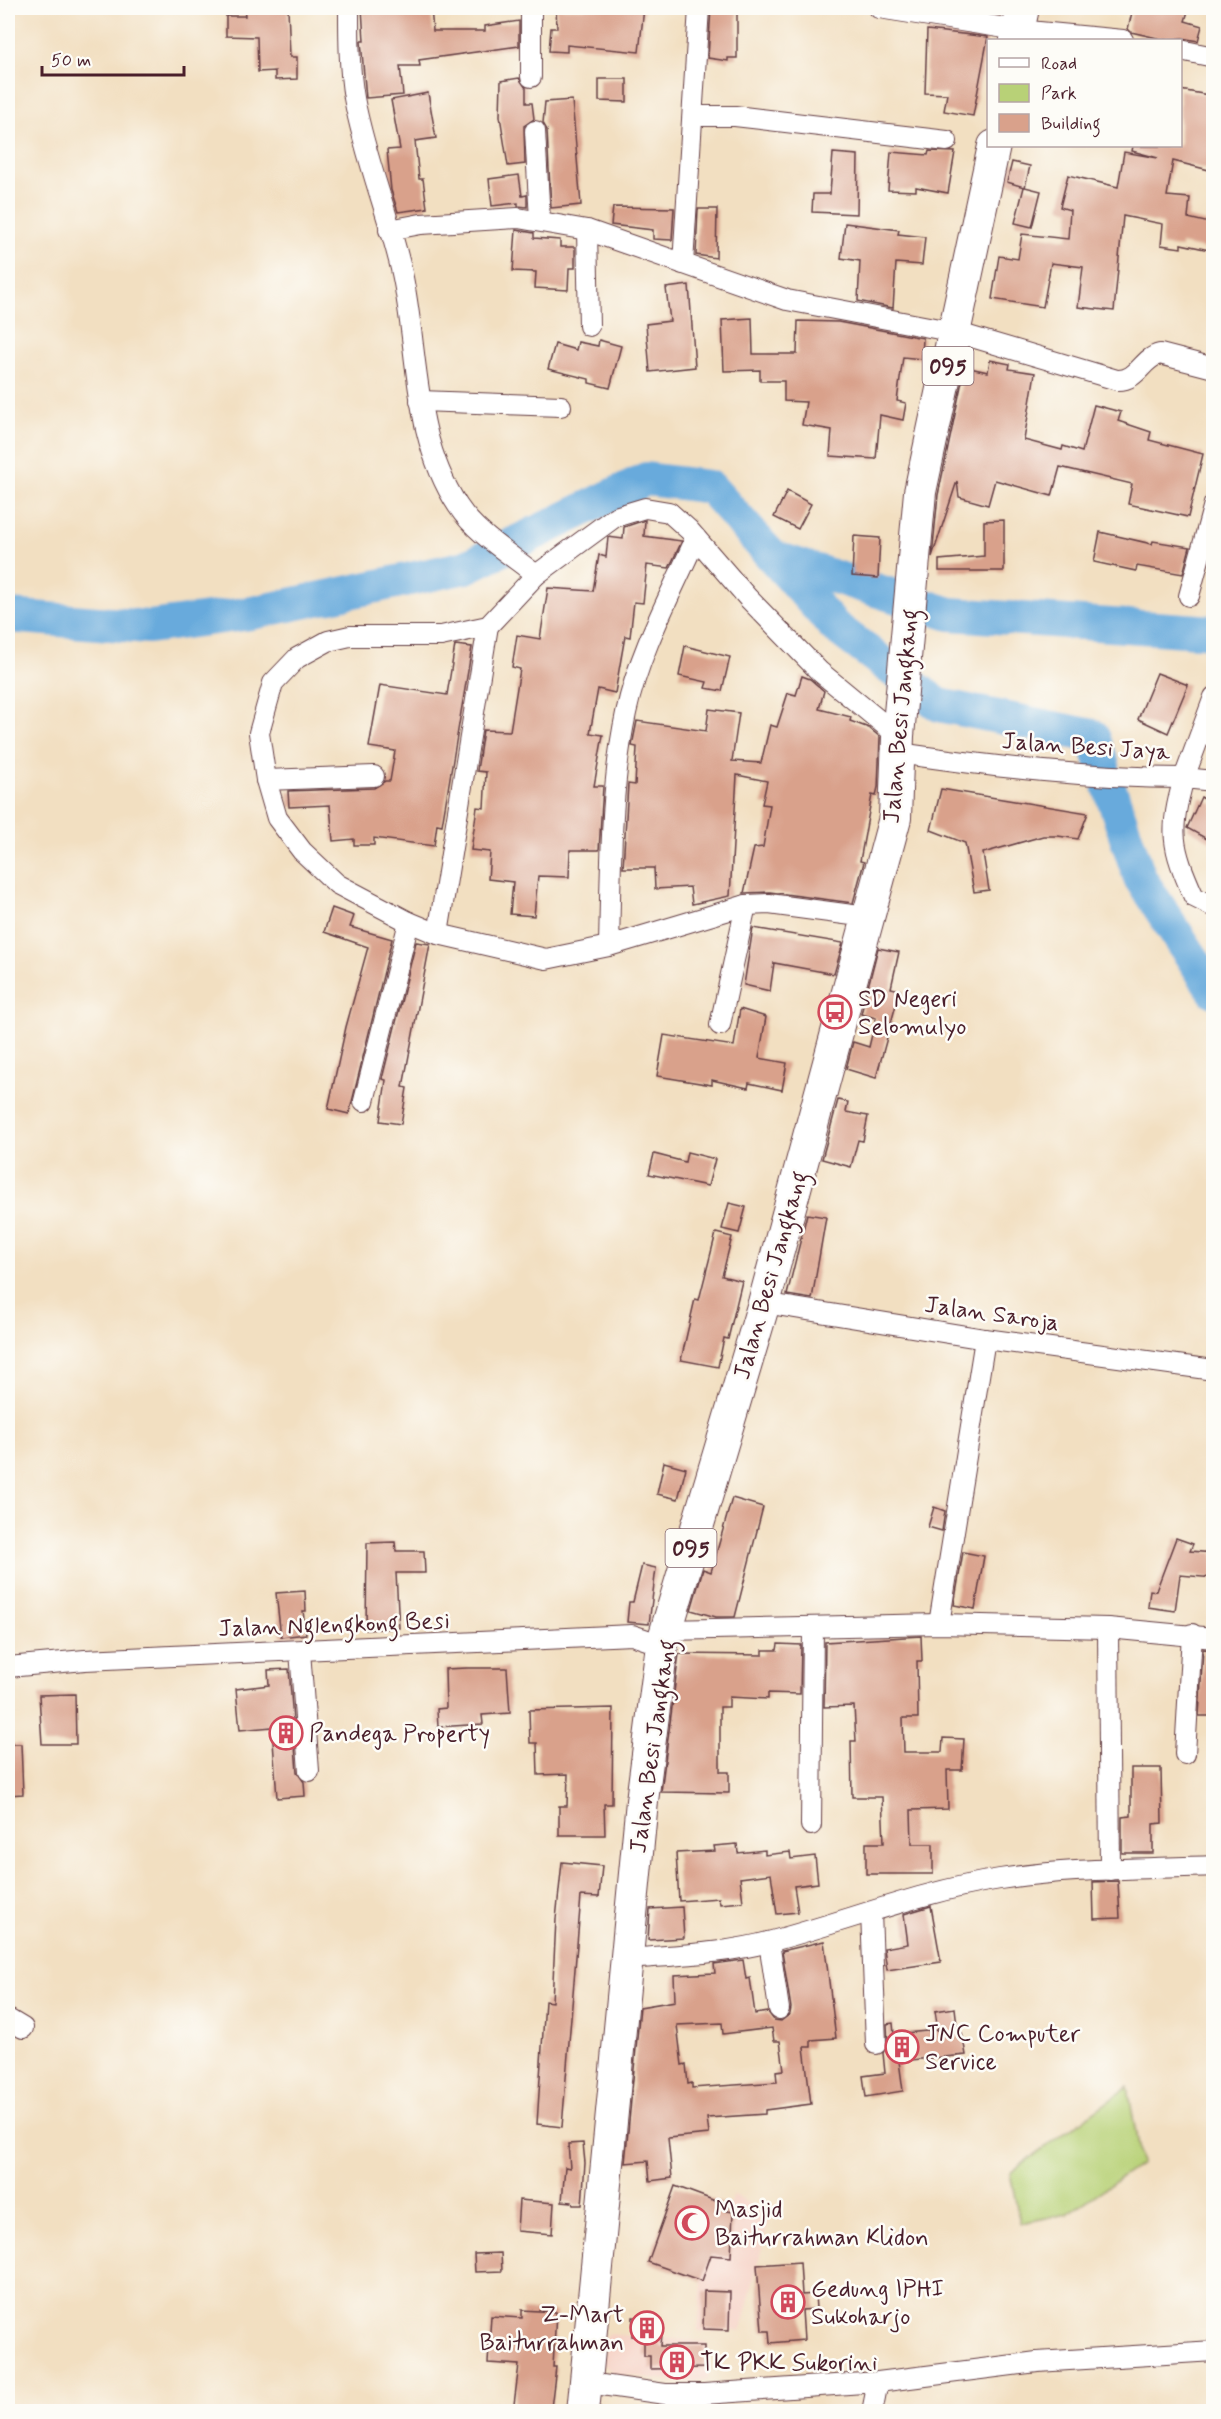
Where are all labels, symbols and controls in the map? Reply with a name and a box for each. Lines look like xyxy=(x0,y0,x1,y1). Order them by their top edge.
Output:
scale bar xyxy=(42,39,184,77)
legend xyxy=(987,39,1182,147)
text: 50 m xyxy=(51,49,91,73)
text: Road xyxy=(1041,52,1077,76)
text: Park xyxy=(1041,82,1077,106)
text: Building xyxy=(1041,112,1101,138)
road number: 095 xyxy=(922,347,974,385)
street label: Jalan Besi Jangkang xyxy=(877,607,929,825)
street label: Jalan Besi Jaya xyxy=(1001,726,1172,769)
place label: SD Negeri Selomulyo xyxy=(858,984,966,1043)
bus stop icon: SD Negeri Selomulyo xyxy=(817,994,853,1030)
street label: Jalan Besi Jangkang xyxy=(727,1167,819,1384)
street label: Jalan Saroja xyxy=(922,1290,1061,1339)
road number: 095 xyxy=(666,1529,716,1567)
street label: Jalan Nglengkong Besi xyxy=(218,1606,450,1648)
street label: Jalan Besi Jangkang xyxy=(623,1637,687,1856)
building icon: Pandega Property xyxy=(268,1715,304,1751)
place label: Pandega Property xyxy=(309,1719,490,1750)
place label: JNC Computer Service xyxy=(925,2019,1080,2078)
building icon: JNC Computer Service xyxy=(884,2029,920,2065)
place label: Masjid Baiturrahman Klidon xyxy=(715,2195,929,2254)
mosque icon: Masjid Baiturrahman Klidon xyxy=(674,2205,710,2241)
place label: Gedung IPHI Sukoharjo xyxy=(811,2274,944,2333)
building icon: Gedung IPHI Sukoharjo xyxy=(770,2284,806,2320)
place label: Z-Mart Baiturrahman xyxy=(480,2300,624,2359)
building icon: Z-Mart Baiturrahman xyxy=(629,2310,665,2346)
building icon: TK PKK Sukorini xyxy=(659,2344,695,2380)
place label: TK PKK Sukorini xyxy=(700,2348,877,2379)

